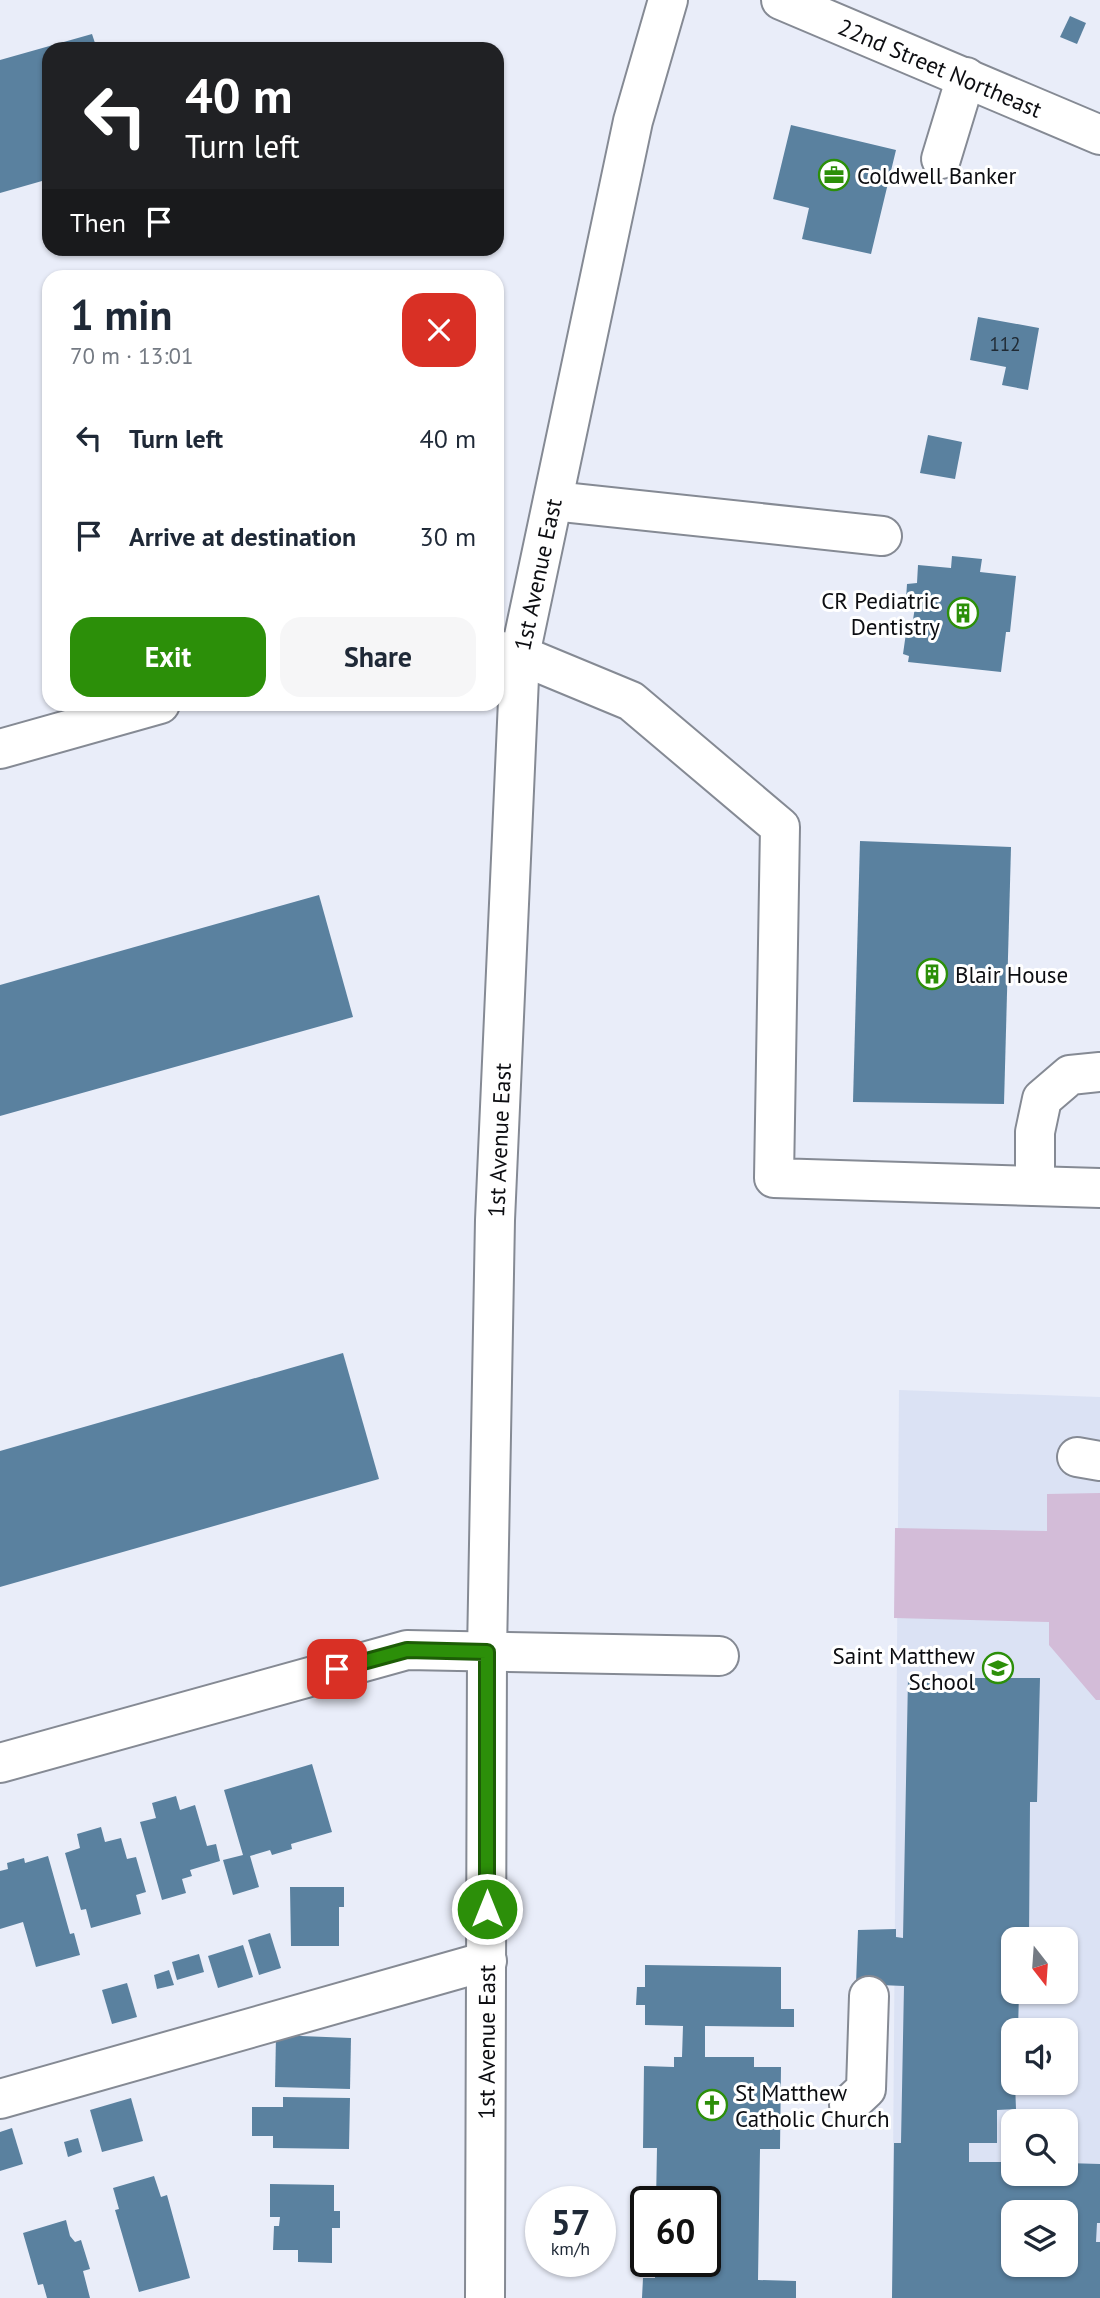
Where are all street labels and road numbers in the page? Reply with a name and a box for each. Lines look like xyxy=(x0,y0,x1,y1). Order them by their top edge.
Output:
street label: 22nd Street Northeast xyxy=(834,11,1047,123)
street label: 1st Avenue East xyxy=(507,496,567,653)
street label: 1st Avenue East xyxy=(481,1062,516,1218)
street label: 1st Avenue East xyxy=(471,1964,501,2119)

